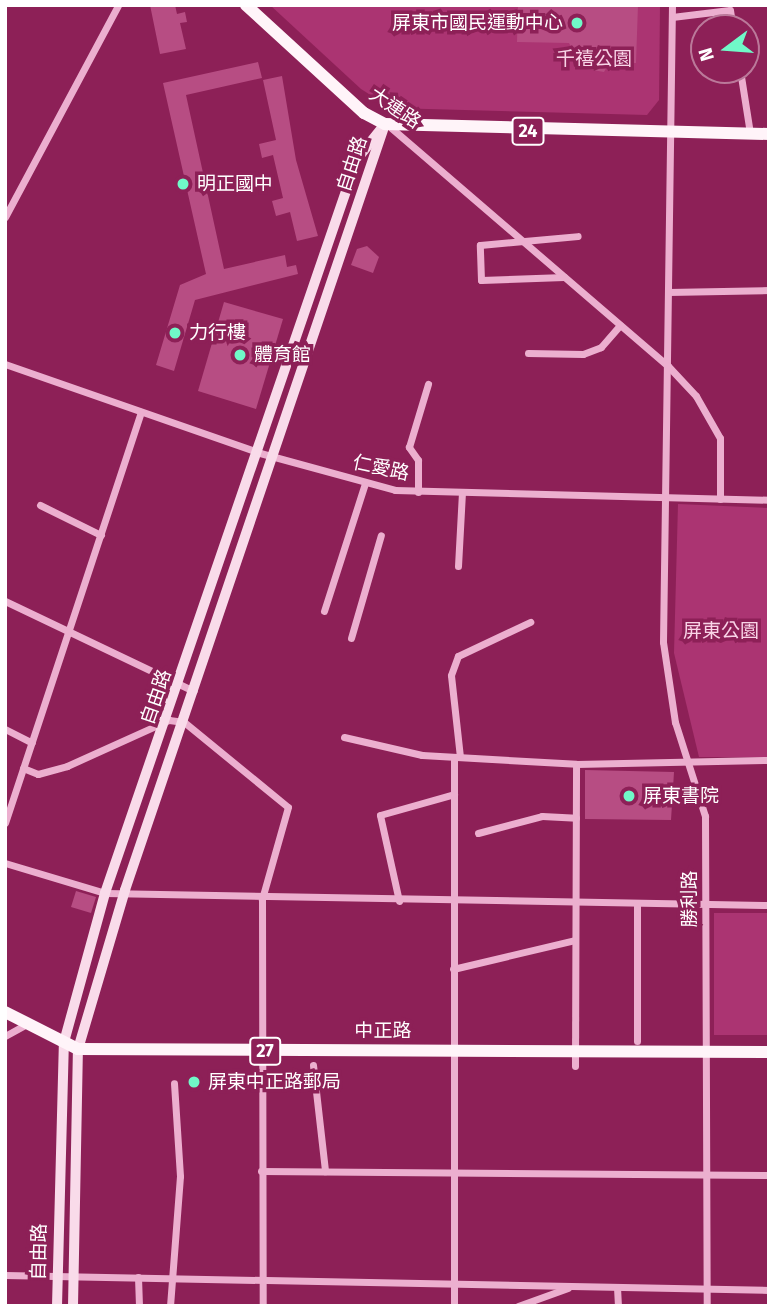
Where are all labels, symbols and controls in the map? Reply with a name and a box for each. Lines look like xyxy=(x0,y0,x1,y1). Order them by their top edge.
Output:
place label: 屏東市國民運動中心 xyxy=(392,12,563,34)
north arrow xyxy=(690,14,760,84)
marker: 屏東市國民運動中心 xyxy=(569,15,585,31)
text: N xyxy=(693,45,719,64)
park label: 千禧公園 xyxy=(556,48,632,70)
street label: 大連路 xyxy=(365,83,425,133)
road number: 24 xyxy=(510,116,546,146)
street label: 自由路 xyxy=(332,133,372,195)
place label: 明正國中 xyxy=(197,173,273,195)
marker: 明正國中 xyxy=(175,176,191,192)
place label: 力行樓 xyxy=(189,322,246,344)
marker: 力行樓 xyxy=(167,325,183,341)
place label: 體育館 xyxy=(254,344,311,366)
marker: 體育館 xyxy=(232,347,248,363)
street label: 仁愛路 xyxy=(351,451,411,485)
park label: 屏東公園 xyxy=(683,620,759,642)
street label: 自由路 xyxy=(136,666,176,728)
place label: 屏東書院 xyxy=(643,785,719,807)
marker: 屏東書院 xyxy=(621,788,637,804)
street label: 勝利路 xyxy=(679,871,701,927)
street label: 中正路 xyxy=(355,1020,411,1042)
road number: 27 xyxy=(247,1036,282,1066)
place label: 屏東中正路郵局 xyxy=(208,1071,341,1093)
marker: 屏東中正路郵局 xyxy=(186,1074,202,1090)
street label: 自由路 xyxy=(27,1223,51,1281)

